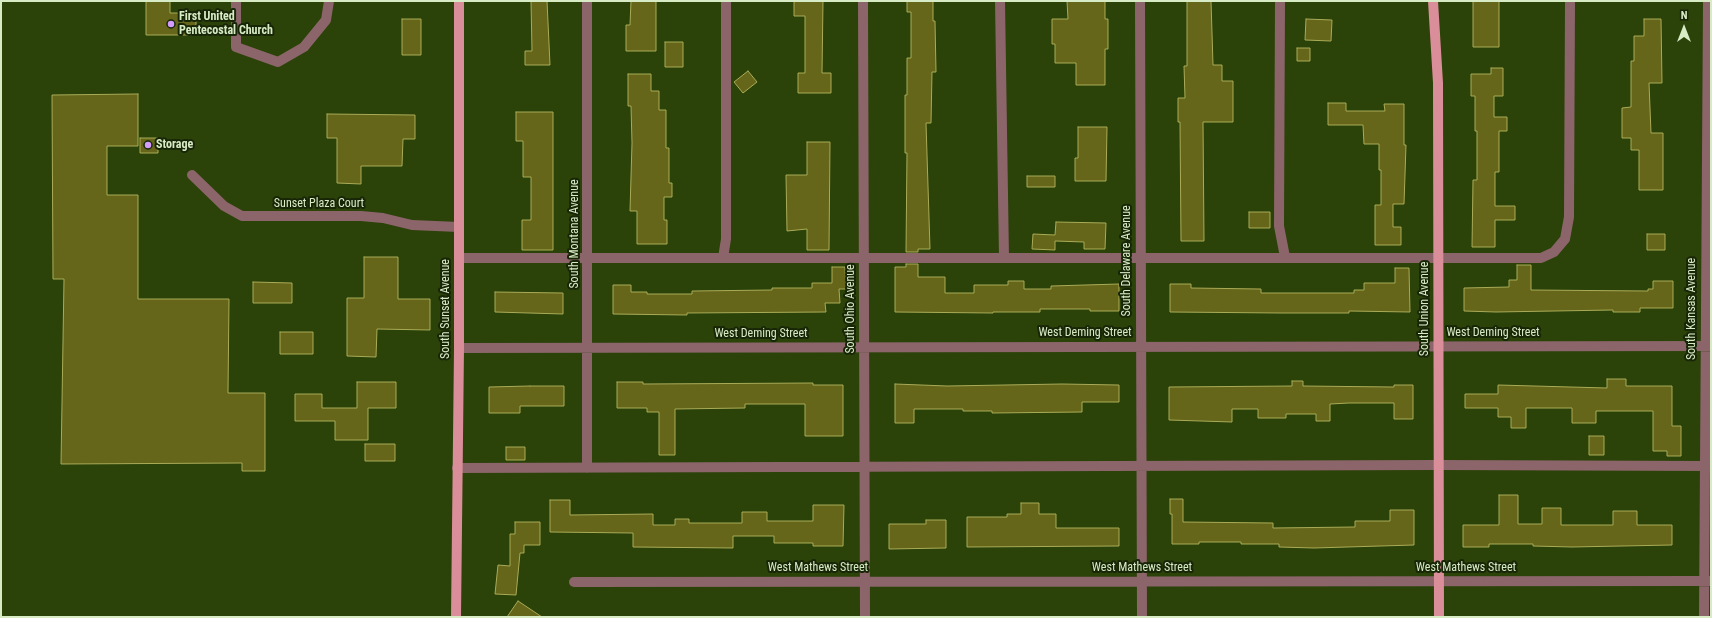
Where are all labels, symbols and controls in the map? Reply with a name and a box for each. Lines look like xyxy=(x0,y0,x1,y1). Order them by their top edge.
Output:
north arrow xyxy=(1664,8,1704,48)
text: N xyxy=(1681,9,1687,22)
place label: First United Pentecostal Church xyxy=(179,10,273,38)
marker: First United Pentecostal Church xyxy=(166,19,176,29)
place label: Storage xyxy=(156,138,193,152)
marker: Storage xyxy=(143,140,153,150)
street label: South Montana Avenue xyxy=(568,179,582,289)
street label: Sunset Plaza Court xyxy=(274,197,364,211)
street label: South Delaware Avenue xyxy=(1120,205,1134,317)
street label: South Kansas Avenue xyxy=(1685,258,1699,360)
street label: South Sunset Avenue xyxy=(439,259,453,359)
street label: South Union Avenue xyxy=(1418,262,1432,356)
street label: South Ohio Avenue xyxy=(844,264,858,354)
street label: West Deming Street xyxy=(1038,326,1132,340)
street label: West Deming Street xyxy=(1446,326,1540,340)
street label: West Deming Street xyxy=(714,327,808,341)
street label: West Mathews Street xyxy=(768,561,868,575)
street label: West Mathews Street xyxy=(1092,561,1192,575)
street label: West Mathews Street xyxy=(1416,561,1516,575)

